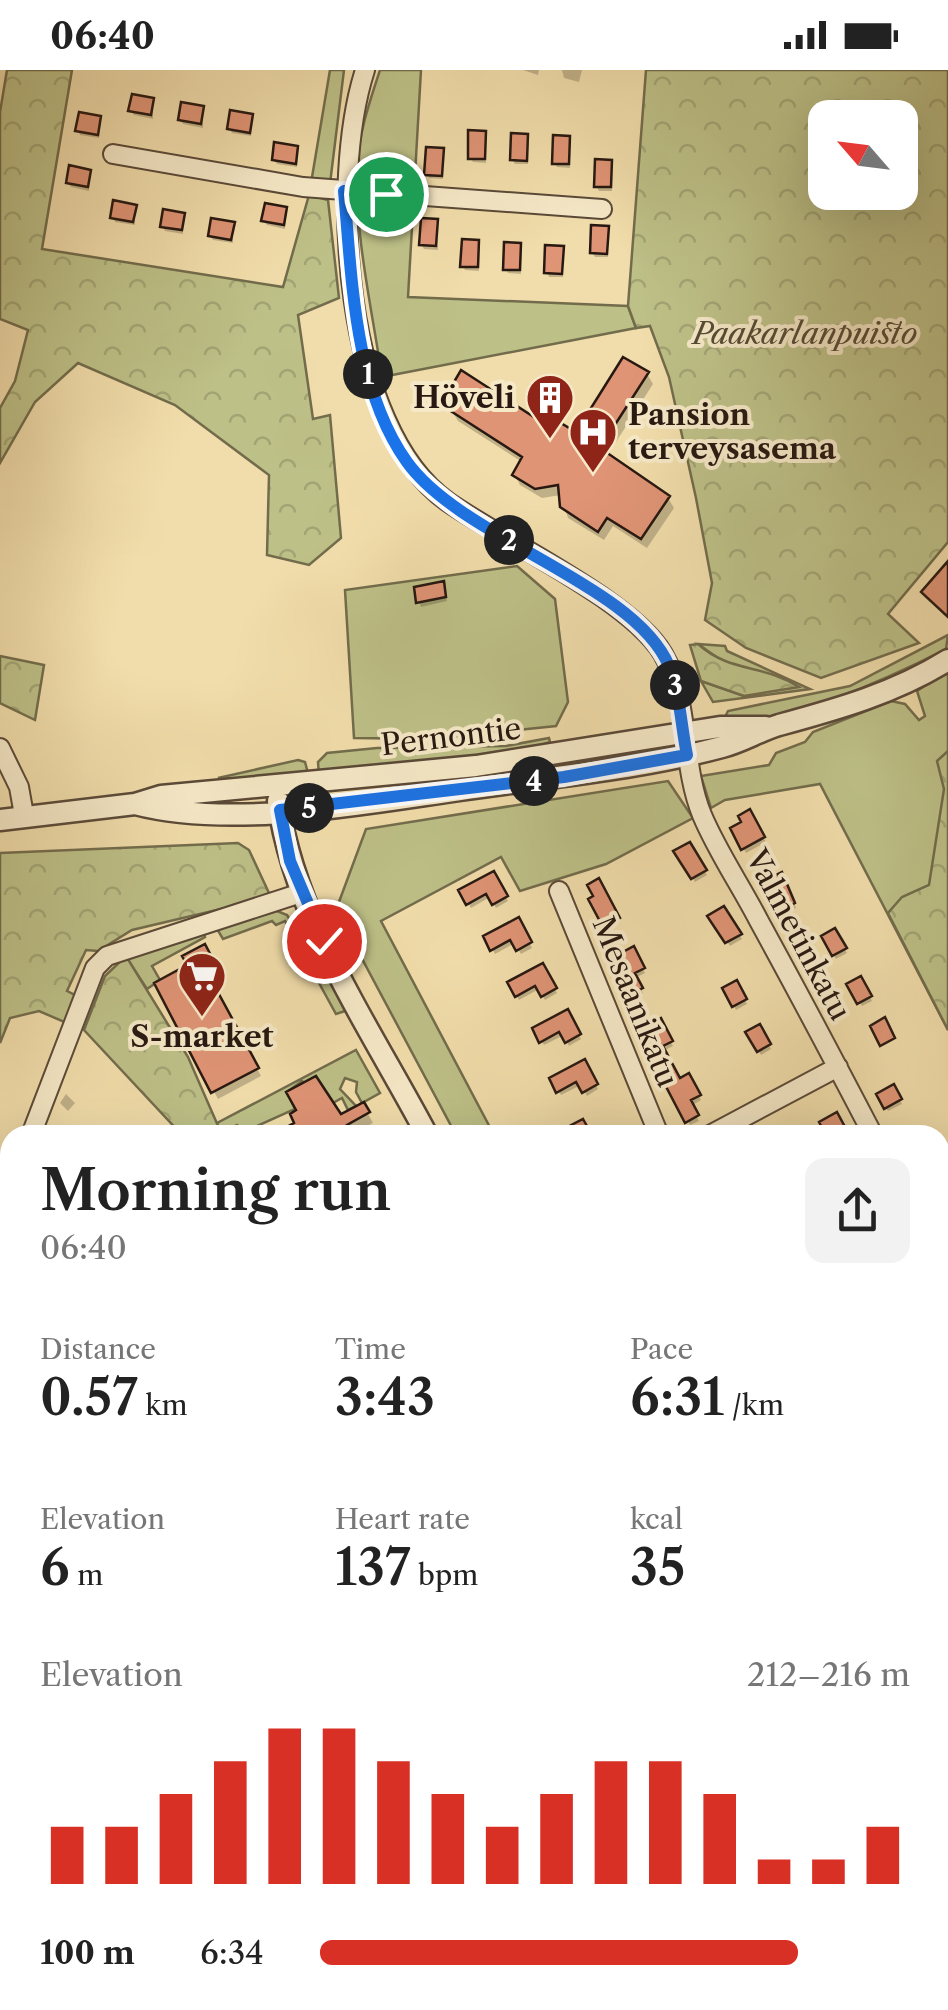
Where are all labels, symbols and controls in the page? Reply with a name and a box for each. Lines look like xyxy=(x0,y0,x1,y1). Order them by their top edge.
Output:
text: 06:40 xyxy=(50,12,155,59)
north arrow xyxy=(808,100,918,210)
map controls xyxy=(808,100,918,210)
pin xyxy=(344,152,429,237)
icon: arrive xyxy=(359,167,414,222)
park label: Paakarlanpuisto xyxy=(691,315,917,352)
pin: 1 xyxy=(343,349,393,399)
text: 1 xyxy=(362,357,374,391)
building icon: Höveli xyxy=(524,372,576,440)
place label: Höveli xyxy=(413,379,515,416)
place label: Pansion terveysasema xyxy=(628,396,837,467)
hospital icon: Pansion terveysasema xyxy=(567,406,619,474)
pin: 2 xyxy=(484,515,534,565)
text: 2 xyxy=(501,523,517,557)
pin: 3 xyxy=(650,660,700,710)
text: 3 xyxy=(667,668,683,702)
street label: Pernontie xyxy=(379,710,523,763)
pin: 4 xyxy=(509,756,559,806)
text: 4 xyxy=(526,764,542,798)
pin: 5 xyxy=(284,783,334,833)
text: 5 xyxy=(301,791,317,825)
street label: Valmetinkatu xyxy=(737,842,859,1027)
pin xyxy=(282,899,367,984)
street label: Mesaanikatu xyxy=(584,911,686,1093)
icon: check xyxy=(297,914,352,969)
supermarket icon: S-market xyxy=(176,950,228,1018)
place label: S-market xyxy=(130,1018,274,1055)
text: Morning run xyxy=(40,1157,391,1224)
button: share xyxy=(805,1158,910,1263)
text: 06:40 xyxy=(40,1228,127,1267)
text: Distance xyxy=(40,1332,156,1366)
text: Time xyxy=(335,1332,406,1366)
text: Pace xyxy=(630,1332,693,1366)
text: 0.57 xyxy=(40,1366,138,1428)
text: 3:43 xyxy=(335,1366,435,1428)
text: 6:31 xyxy=(630,1366,724,1428)
text: km xyxy=(138,1388,187,1422)
text: /km xyxy=(724,1388,784,1422)
text: Elevation xyxy=(40,1502,165,1536)
text: Heart rate xyxy=(335,1502,470,1536)
text: kcal xyxy=(630,1502,683,1536)
text: 6 xyxy=(40,1536,70,1598)
text: 137 xyxy=(335,1536,411,1598)
text: 35 xyxy=(630,1536,685,1598)
text: m xyxy=(70,1558,103,1592)
text: bpm xyxy=(411,1558,478,1592)
text: Elevation xyxy=(40,1655,183,1694)
text: 212–216 m xyxy=(747,1655,910,1694)
text: 100 m xyxy=(40,1933,135,1972)
text: 6:34 xyxy=(200,1933,264,1972)

